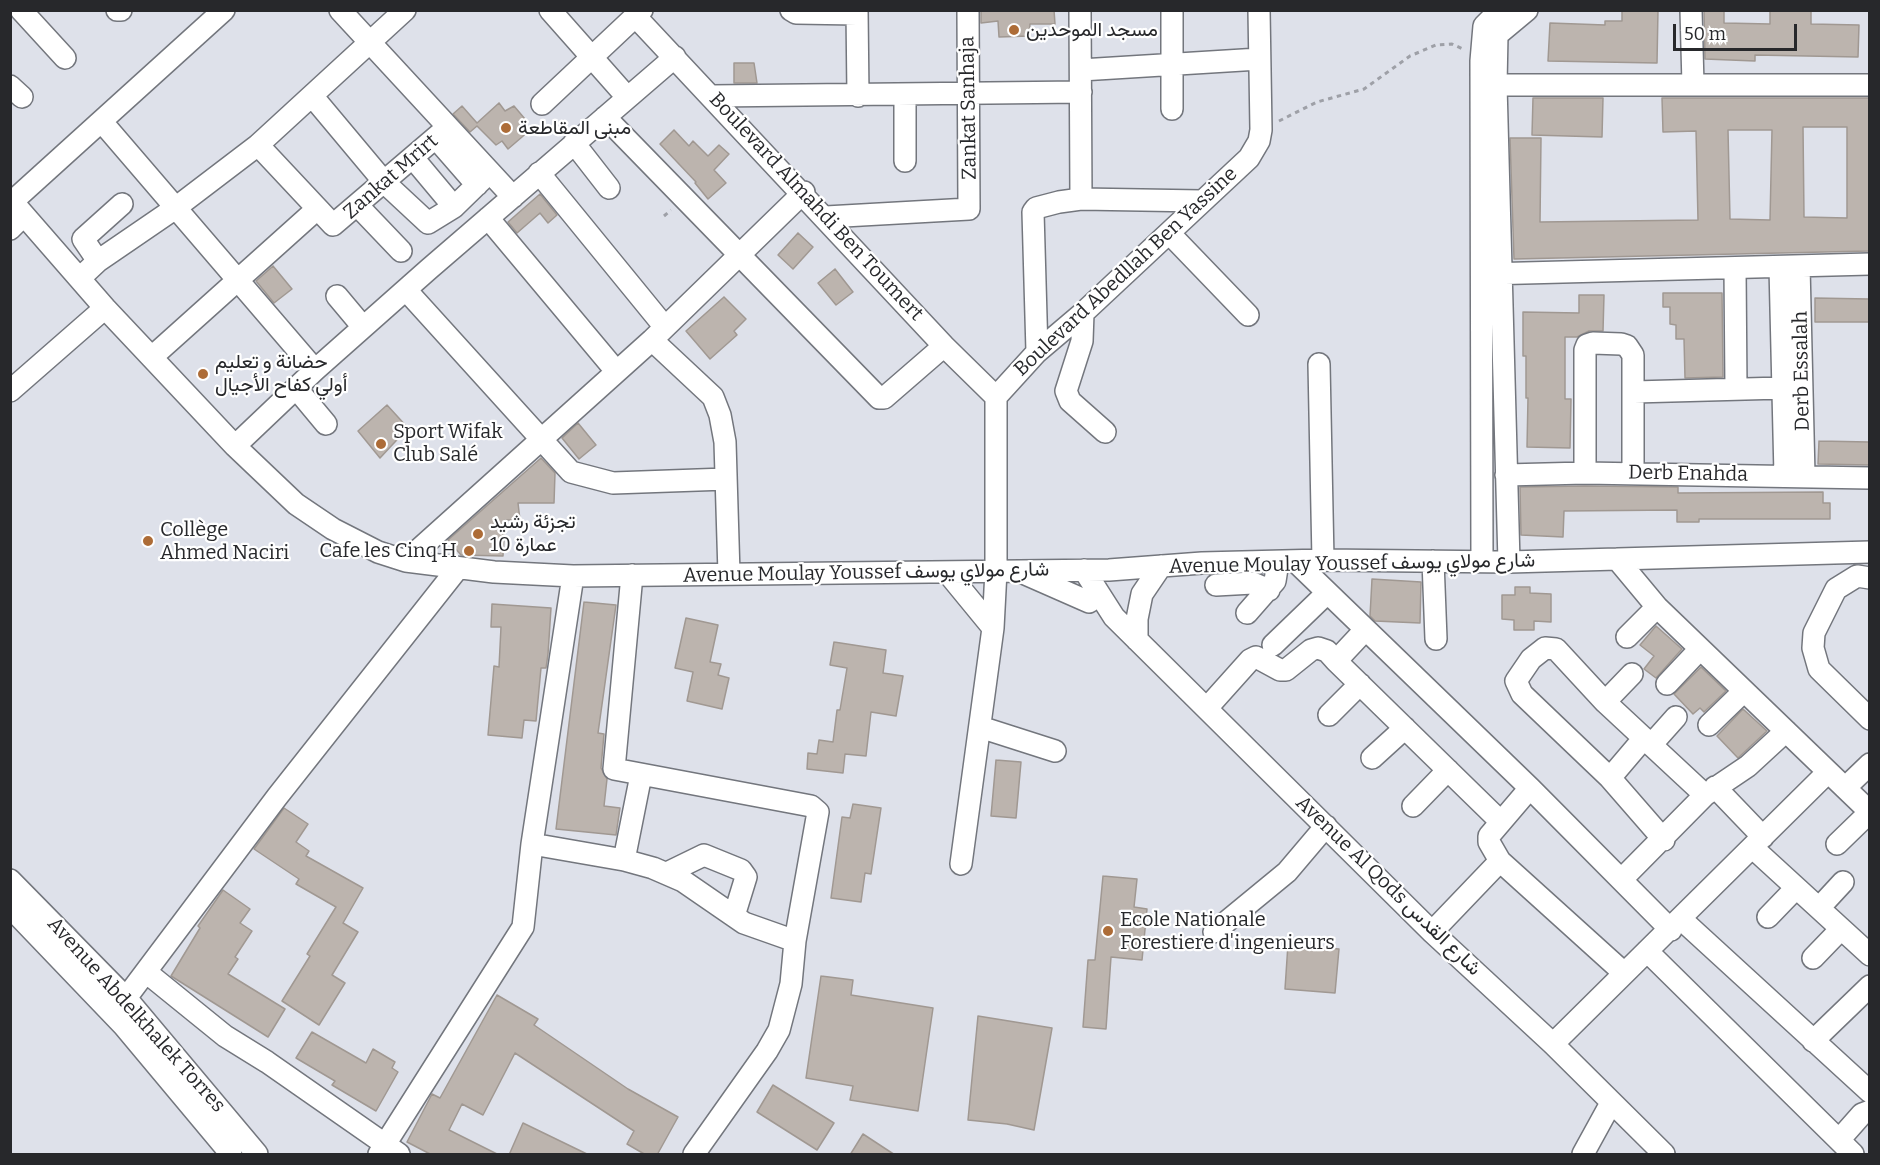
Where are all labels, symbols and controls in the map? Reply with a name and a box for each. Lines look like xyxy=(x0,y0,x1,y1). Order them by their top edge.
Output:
scale bar xyxy=(1676,12,1800,50)
place label: مسجد الموحدين xyxy=(1026,18,1158,42)
marker: مسجد الموحدين xyxy=(1007,23,1021,37)
text: 50 m xyxy=(1684,23,1726,45)
street label: Zankat Sanhaja xyxy=(956,36,982,180)
street label: Boulevard Almahdi Ben Toumert xyxy=(704,88,928,326)
place label: مبنى المقاطعة xyxy=(518,116,631,140)
marker: مبنى المقاطعة xyxy=(499,121,513,135)
street label: Zankat Mrirt xyxy=(339,129,443,225)
street label: Boulevard Abedllah Ben Yassine xyxy=(1010,162,1242,382)
street label: Derb Essalah xyxy=(1789,311,1815,431)
place label: حضانة و تعليم أولي كفاح الأجيال xyxy=(215,350,347,397)
marker: حضانة و تعليم أولي كفاح الأجيال xyxy=(196,367,210,381)
place label: Sport Wifak Club Salé xyxy=(393,420,503,467)
marker: Sport Wifak Club Salé xyxy=(374,437,388,451)
street label: Derb Enahda xyxy=(1628,461,1748,487)
place label: تجزئة رشيد عمارة 10 xyxy=(490,510,576,557)
place label: Collège Ahmed Naciri xyxy=(160,518,289,565)
marker: تجزئة رشيد عمارة 10 xyxy=(471,527,485,541)
marker: Collège Ahmed Naciri xyxy=(141,534,155,548)
place label: Cafe les Cinq H xyxy=(319,539,457,563)
marker: Cafe les Cinq H xyxy=(462,544,476,558)
street label: Avenue Moulay Youssef شارع مولاي يوسف xyxy=(1169,549,1535,579)
street label: Avenue Moulay Youssef شارع مولاي يوسف xyxy=(683,558,1049,588)
street label: Avenue Al Qods شارع القدس xyxy=(1290,791,1486,981)
place label: Ecole Nationale Forestiere d'ingenieurs xyxy=(1120,908,1335,955)
street label: Avenue Abdelkhalek Torres xyxy=(42,912,230,1118)
marker: Ecole Nationale Forestiere d'ingenieurs xyxy=(1101,924,1115,938)

